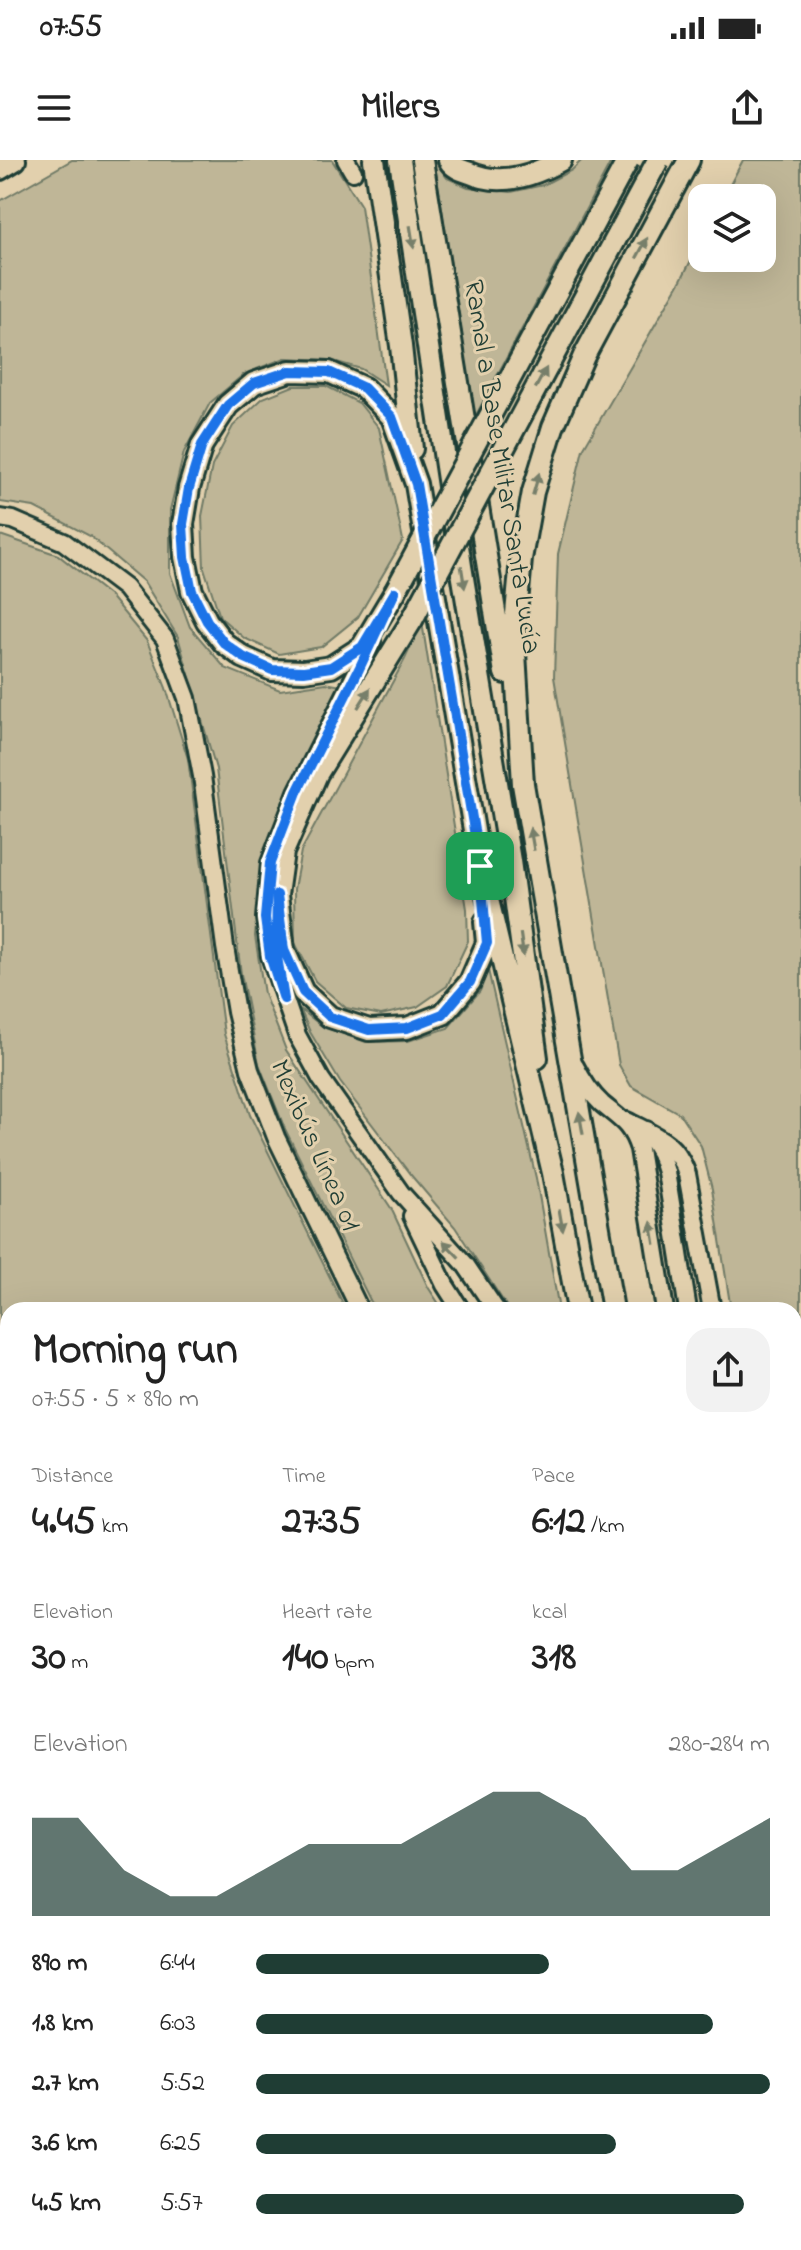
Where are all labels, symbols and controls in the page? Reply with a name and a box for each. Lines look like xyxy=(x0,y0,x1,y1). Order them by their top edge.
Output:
text: 07:55 xyxy=(40,6,102,50)
text: Milers xyxy=(361,82,441,135)
icon: menu xyxy=(32,86,76,130)
icon: share xyxy=(725,86,769,130)
map controls xyxy=(688,184,776,272)
button: layers xyxy=(688,184,776,272)
one-way arrow xyxy=(406,225,419,250)
one-way arrow xyxy=(635,236,649,259)
street label: Ramal a Base Militar Santa Lucía xyxy=(451,277,551,657)
one-way arrow xyxy=(534,367,548,390)
one-way arrow xyxy=(530,472,543,496)
one-way arrow xyxy=(457,565,470,590)
one-way arrow xyxy=(356,686,371,709)
one-way arrow xyxy=(525,826,538,851)
pin xyxy=(446,832,514,900)
icon: arrive xyxy=(458,844,502,888)
one-way arrow xyxy=(516,932,529,957)
street label: Mexibús Línea 01 xyxy=(258,1054,370,1238)
one-way arrow xyxy=(574,1110,587,1135)
one-way arrow xyxy=(556,1208,568,1233)
one-way arrow xyxy=(646,1220,658,1245)
one-way arrow xyxy=(442,1240,460,1259)
text: Morning run xyxy=(32,1319,238,1383)
button: share xyxy=(686,1328,770,1412)
text: 07:55 · 5 × 890 m xyxy=(32,1381,199,1419)
text: Distance xyxy=(32,1461,113,1493)
text: Time xyxy=(282,1461,326,1493)
text: Pace xyxy=(532,1461,575,1493)
text: 4.45 xyxy=(32,1493,96,1552)
text: 27:35 xyxy=(282,1493,361,1552)
text: 6:12 xyxy=(532,1493,586,1552)
text: km xyxy=(96,1511,128,1543)
text: /km xyxy=(586,1511,625,1543)
text: Elevation xyxy=(32,1597,113,1629)
text: Heart rate xyxy=(282,1597,372,1629)
text: kcal xyxy=(532,1597,567,1629)
text: 30 xyxy=(32,1629,66,1688)
text: 140 xyxy=(282,1629,328,1688)
text: 318 xyxy=(532,1629,576,1688)
text: m xyxy=(66,1647,88,1679)
text: bpm xyxy=(328,1647,375,1679)
text: Elevation xyxy=(32,1726,128,1764)
text: 280–284 m xyxy=(669,1726,770,1764)
text: 890 m xyxy=(32,1945,87,1983)
text: 6:44 xyxy=(160,1945,195,1983)
text: 1.8 km xyxy=(32,2005,93,2043)
text: 6:03 xyxy=(160,2005,196,2043)
text: 2.7 km xyxy=(32,2065,99,2103)
text: 5:52 xyxy=(160,2065,205,2103)
text: 3.6 km xyxy=(32,2125,98,2163)
text: 6:25 xyxy=(160,2125,201,2163)
text: 4.5 km xyxy=(32,2185,101,2223)
text: 5:57 xyxy=(160,2185,203,2223)

